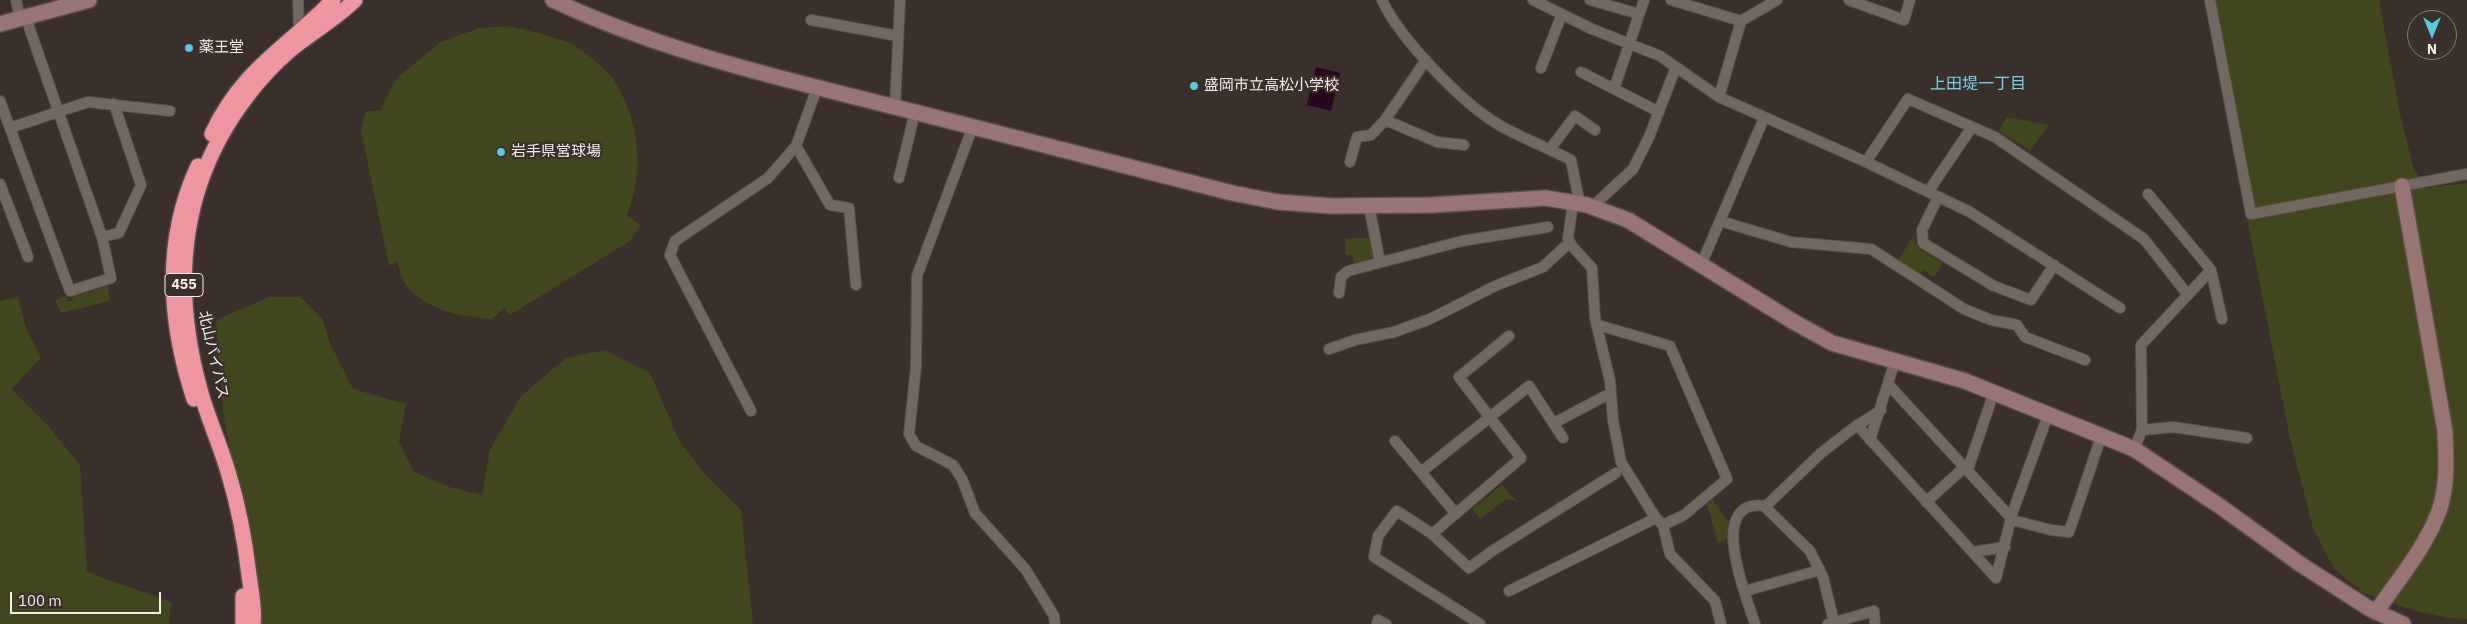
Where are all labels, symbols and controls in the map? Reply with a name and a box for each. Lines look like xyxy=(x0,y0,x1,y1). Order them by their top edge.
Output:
north arrow xyxy=(2407,10,2457,60)
place label: 薬王堂 xyxy=(199,39,244,57)
text: N xyxy=(2427,40,2437,58)
marker: 薬王堂 xyxy=(183,42,195,54)
district label: 上田堤一丁目 xyxy=(1930,74,2026,94)
place label: 盛岡市立高松小学校 xyxy=(1204,77,1339,95)
marker: 盛岡市立高松小学校 xyxy=(1188,80,1200,92)
place label: 岩手県営球場 xyxy=(511,143,601,161)
marker: 岩手県営球場 xyxy=(495,146,507,158)
road number: 455 xyxy=(165,274,203,296)
street label: 北山バイパス xyxy=(194,309,232,401)
scale bar xyxy=(12,582,164,614)
text: 100 m xyxy=(18,591,62,610)

